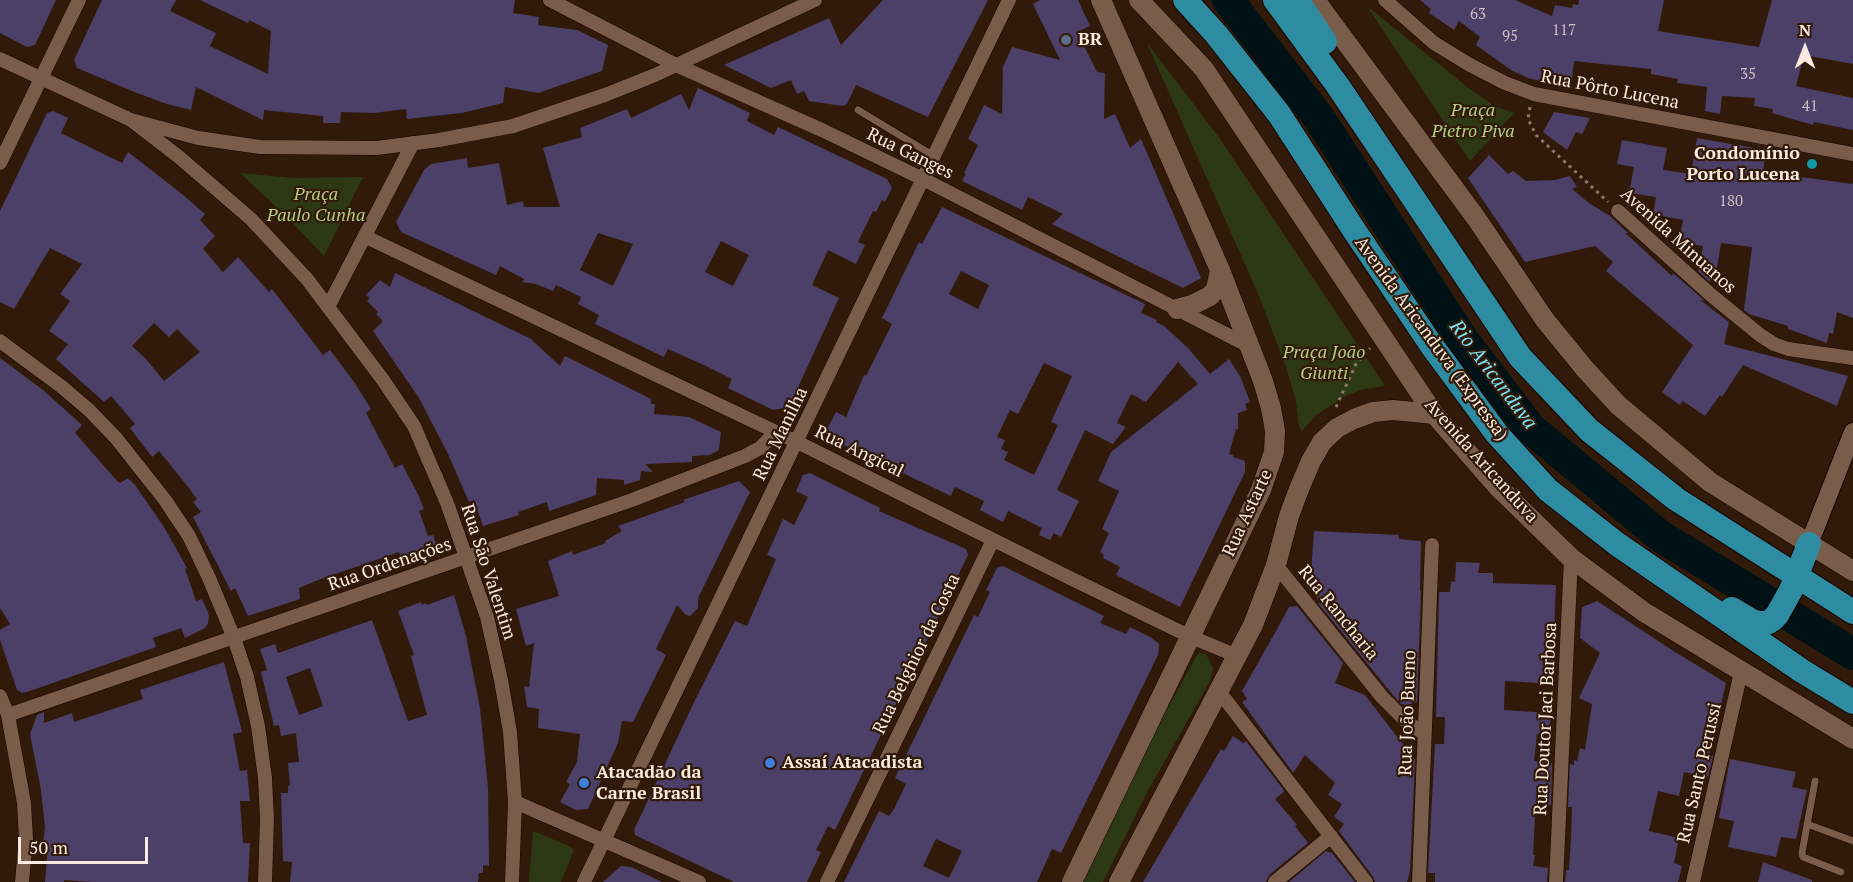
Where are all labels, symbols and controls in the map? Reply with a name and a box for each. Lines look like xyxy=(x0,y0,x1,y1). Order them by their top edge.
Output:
house number: 63 xyxy=(1470,6,1486,24)
north arrow xyxy=(1775,18,1835,78)
text: N xyxy=(1799,19,1811,41)
house number: 117 xyxy=(1552,22,1576,40)
house number: 95 xyxy=(1502,28,1518,46)
place label: BR xyxy=(1078,29,1102,51)
marker: BR xyxy=(1059,33,1073,47)
street label: Rua Pôrto Lucena xyxy=(1539,66,1681,114)
house number: 35 xyxy=(1740,66,1756,84)
house number: 41 xyxy=(1802,98,1818,116)
park label: Praça Pietro Piva xyxy=(1431,100,1515,142)
street label: Rua Ganges xyxy=(863,124,957,184)
place label: Condomínio Porto Lucena xyxy=(1686,143,1800,186)
marker: Condomínio Porto Lucena xyxy=(1805,157,1819,171)
street label: Avenida Minuanos xyxy=(1616,183,1740,299)
park label: Praça Paulo Cunha xyxy=(267,184,365,226)
house number: 180 xyxy=(1719,193,1743,211)
street label: Avenida Aricanduva (Expressa) xyxy=(1350,233,1512,445)
water label: Rio Aricanduva xyxy=(1444,316,1542,434)
park label: Praça João Giunti xyxy=(1283,342,1365,385)
street label: Rua Manilha xyxy=(749,384,813,484)
street label: Avenida Aricanduva xyxy=(1420,394,1542,528)
street label: Rua Angical xyxy=(811,421,907,483)
street label: Rua Astarte xyxy=(1218,466,1278,560)
street label: Rua São Valentim xyxy=(456,502,520,642)
street label: Rua Ordenações xyxy=(325,534,455,596)
street label: Rua Rancharia xyxy=(1293,561,1383,665)
street label: Rua Belghior da Costa xyxy=(869,570,965,738)
street label: Rua Doutor Jaci Barbosa xyxy=(1530,622,1562,816)
street label: Rua João Bueno xyxy=(1395,650,1421,776)
street label: Rua Santo Perussi xyxy=(1673,701,1727,845)
place label: Assaí Atacadista xyxy=(782,752,923,774)
marker: Assaí Atacadista xyxy=(763,756,777,770)
place label: Atacadão da Carne Brasil xyxy=(596,762,701,804)
marker: Atacadão da Carne Brasil xyxy=(577,776,591,790)
scale bar xyxy=(21,825,152,863)
text: 50 m xyxy=(29,835,68,859)

